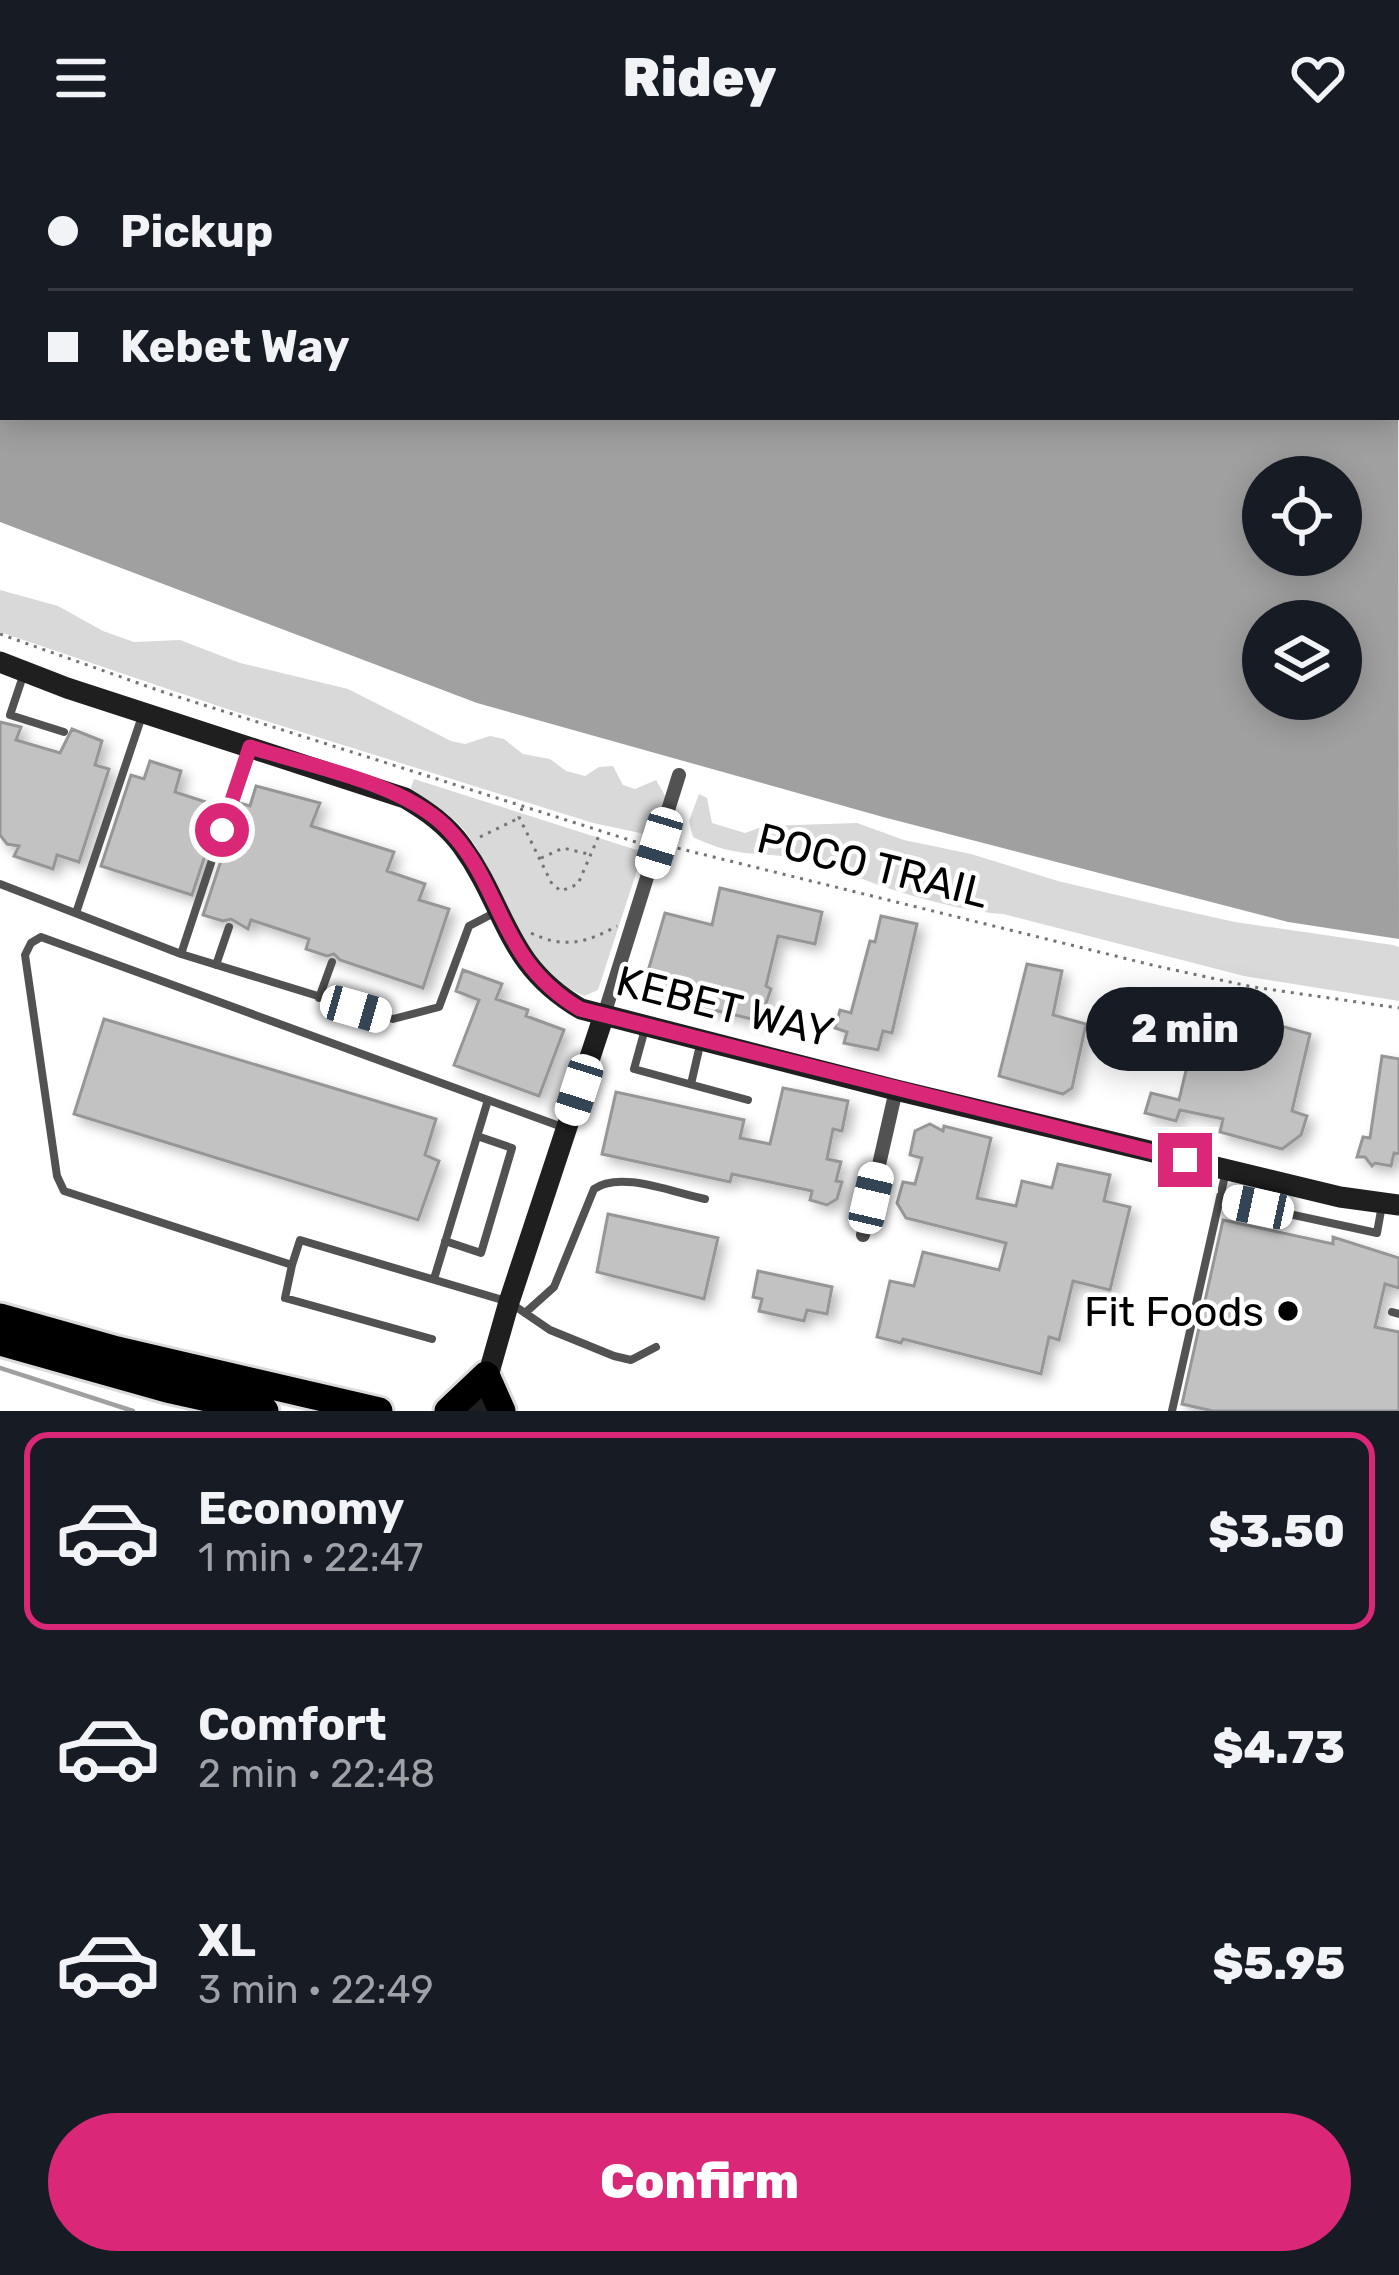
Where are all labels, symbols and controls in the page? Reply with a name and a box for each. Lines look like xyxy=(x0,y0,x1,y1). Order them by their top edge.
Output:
icon: menu xyxy=(48,45,114,111)
icon: heart xyxy=(1285,45,1351,111)
text: Ridey xyxy=(622,46,777,110)
text: Pickup xyxy=(120,205,273,258)
text: Kebet Way xyxy=(120,320,350,373)
map controls xyxy=(1242,456,1362,720)
button: locate xyxy=(1242,456,1362,576)
button: layers xyxy=(1242,600,1362,720)
route start xyxy=(195,803,249,857)
car xyxy=(631,803,687,883)
street label: POCO TRAIL xyxy=(752,813,993,919)
street label: KEBET WAY xyxy=(611,956,838,1058)
car xyxy=(316,982,396,1036)
callout: 2 min xyxy=(1086,986,1284,1070)
text: 2 min xyxy=(1131,1006,1239,1052)
car xyxy=(551,1050,607,1130)
route end xyxy=(1158,1133,1212,1187)
car xyxy=(845,1159,897,1237)
car xyxy=(1219,1182,1297,1232)
place label: Fit Foods xyxy=(1084,1287,1264,1337)
marker: Fit Foods xyxy=(1275,1298,1301,1324)
icon: car xyxy=(54,1477,162,1585)
text: Economy xyxy=(198,1482,404,1535)
text: $3.50 xyxy=(1208,1505,1345,1558)
text: 1 min · 22:47 xyxy=(198,1535,423,1581)
icon: car xyxy=(54,1693,162,1801)
text: Comfort xyxy=(198,1698,387,1751)
text: $4.73 xyxy=(1212,1721,1345,1774)
text: 2 min · 22:48 xyxy=(198,1751,435,1797)
icon: car xyxy=(54,1909,162,2017)
text: XL xyxy=(198,1914,256,1967)
text: $5.95 xyxy=(1212,1937,1345,1990)
text: 3 min · 22:49 xyxy=(198,1967,434,2013)
button: Confirm xyxy=(48,2113,1351,2251)

